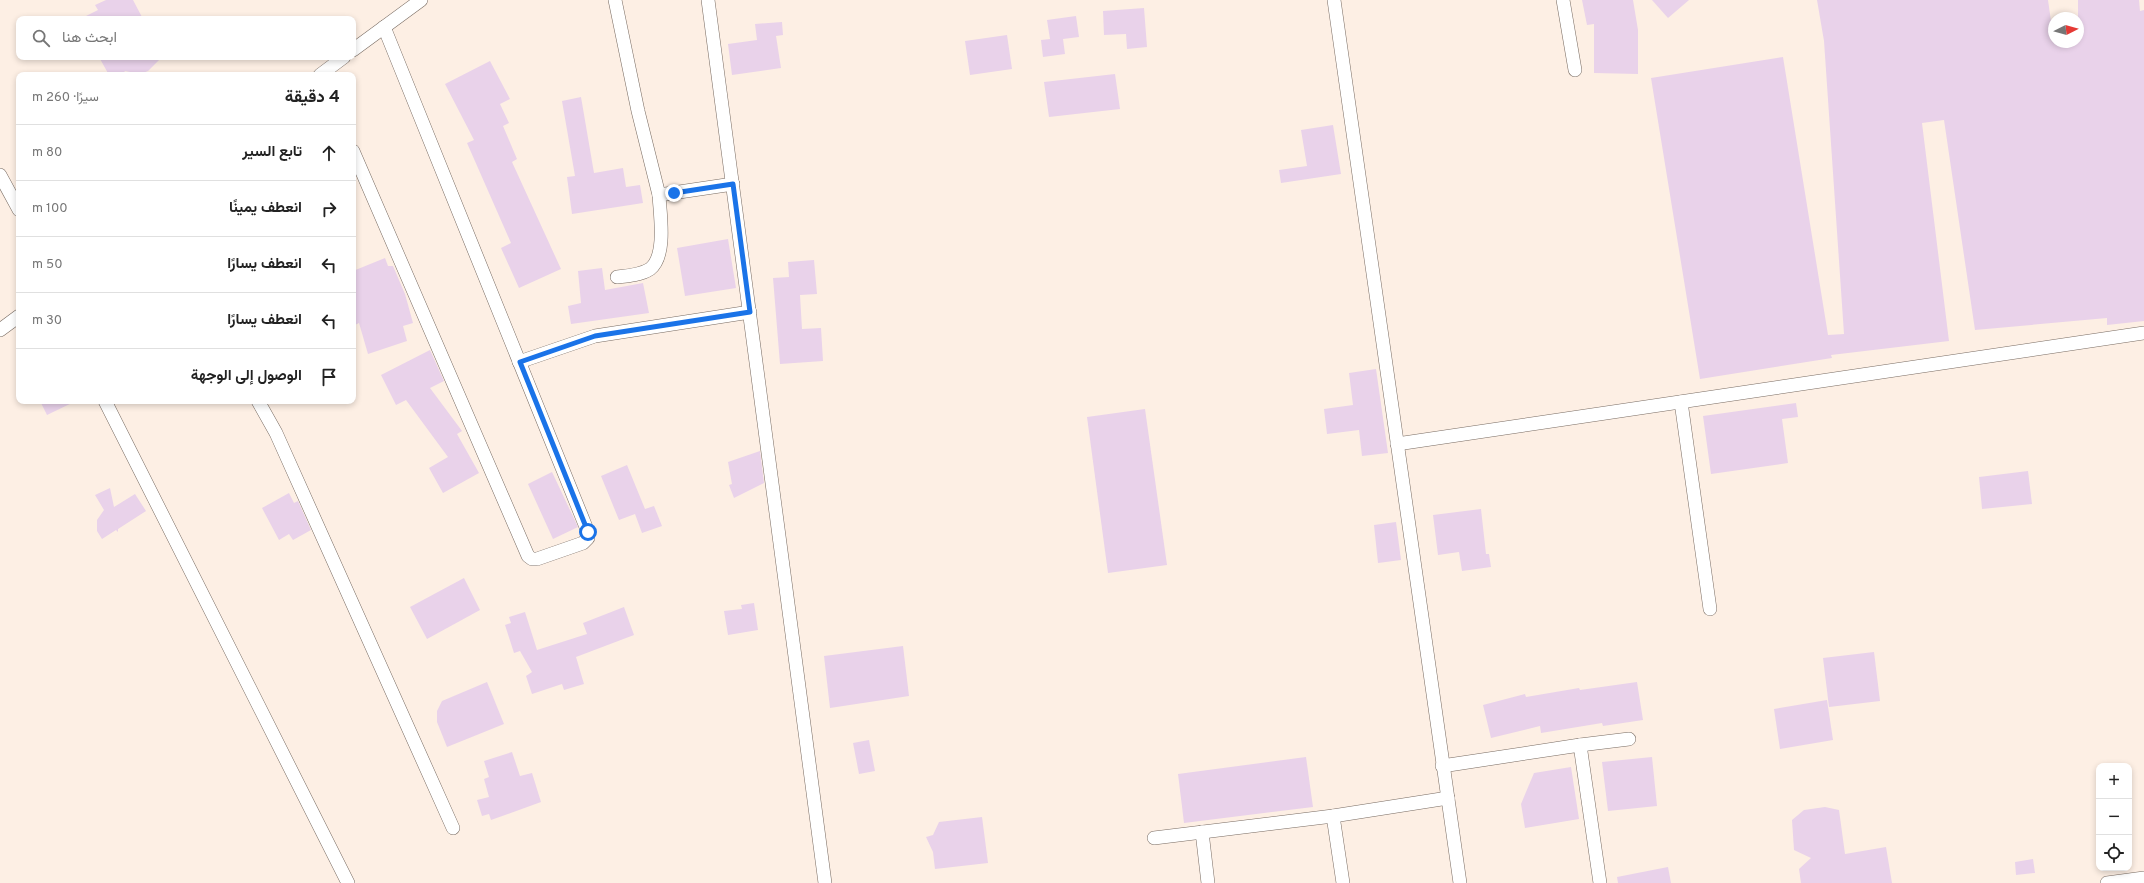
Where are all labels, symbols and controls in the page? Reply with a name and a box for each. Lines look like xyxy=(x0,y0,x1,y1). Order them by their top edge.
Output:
north arrow xyxy=(2048,12,2084,48)
search box xyxy=(16,16,356,60)
icon: search xyxy=(30,27,52,49)
text: ابحث هنا xyxy=(62,29,117,48)
text: 4 دقيقة xyxy=(285,87,340,109)
text: سيرًا · 260 m xyxy=(32,90,99,106)
icon: ahead xyxy=(318,142,340,164)
text: تابع السير xyxy=(242,143,302,162)
text: 80 m xyxy=(32,145,62,161)
route end xyxy=(665,184,683,202)
icon: right xyxy=(318,198,340,220)
text: انعطف يمينًا xyxy=(229,199,302,218)
text: 100 m xyxy=(32,201,68,217)
icon: left xyxy=(318,254,340,276)
text: انعطف يسارًا xyxy=(227,255,302,274)
text: 50 m xyxy=(32,257,62,273)
icon: left xyxy=(318,310,340,332)
text: انعطف يسارًا xyxy=(227,311,302,330)
text: 30 m xyxy=(32,313,62,329)
icon: arrive xyxy=(318,366,340,388)
text: الوصول إلى الوجهة xyxy=(191,367,302,386)
route start xyxy=(579,523,597,541)
map controls xyxy=(2096,763,2132,871)
button: + xyxy=(2096,763,2132,799)
button: − xyxy=(2096,799,2132,835)
button: locate xyxy=(2096,835,2132,871)

